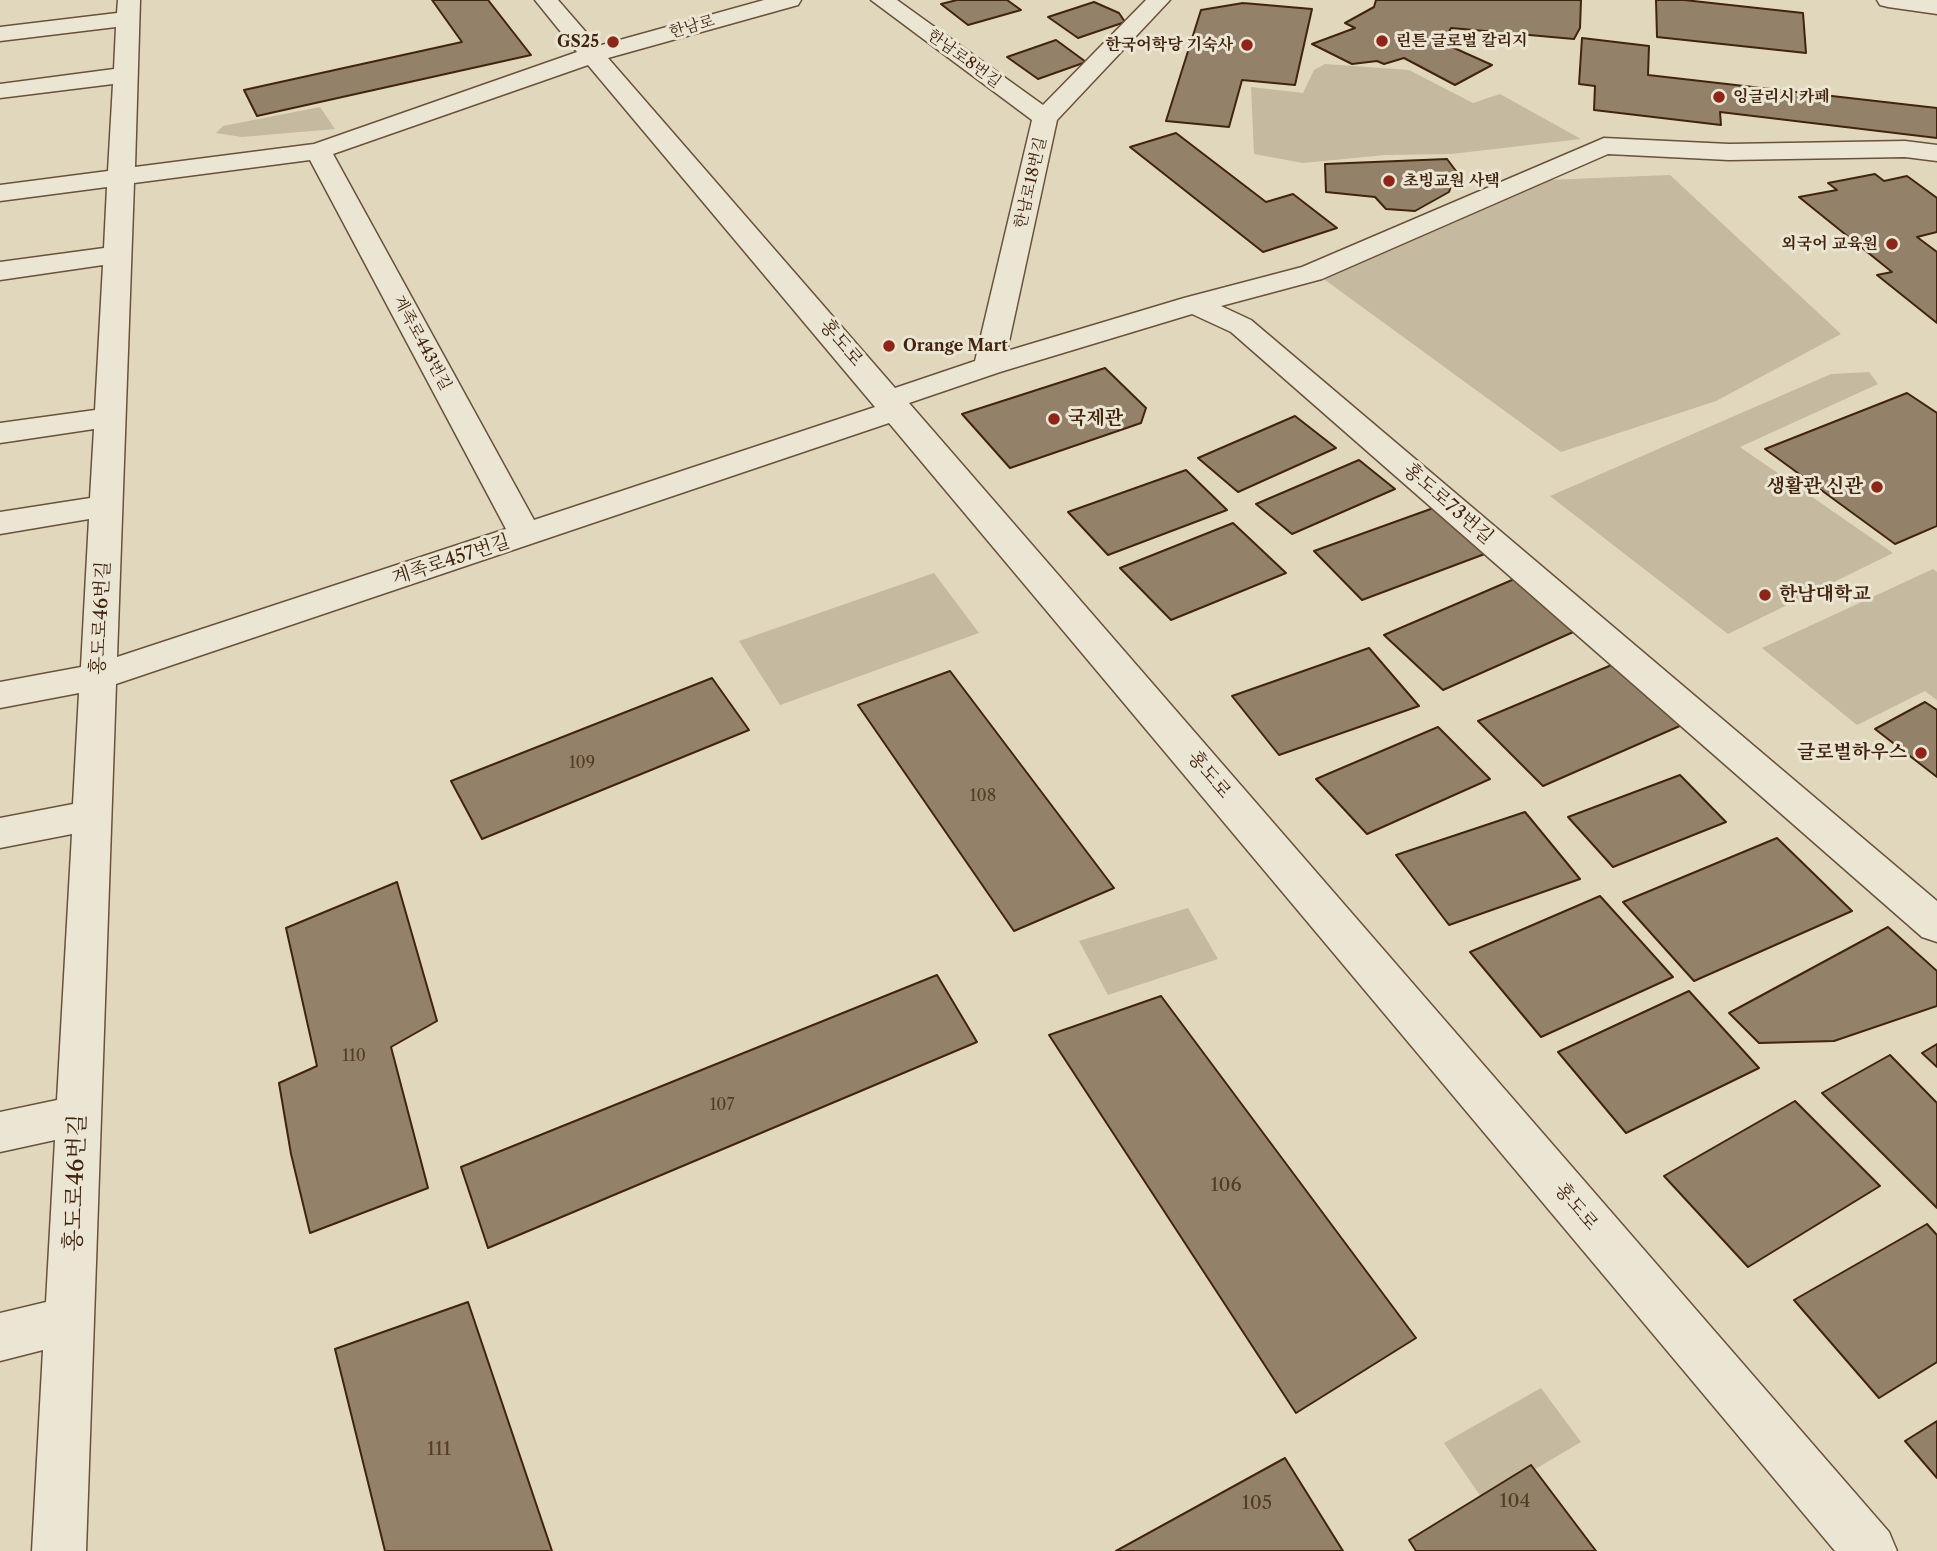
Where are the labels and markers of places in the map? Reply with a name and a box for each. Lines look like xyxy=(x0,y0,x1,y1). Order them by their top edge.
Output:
place label: 린튼 글로벌 칼리지 xyxy=(1396,31,1528,51)
place label: GS25 xyxy=(557,32,599,52)
marker: 린튼 글로벌 칼리지 xyxy=(1374,33,1390,49)
marker: GS25 xyxy=(605,34,621,50)
place label: 한국어학당 기숙사 xyxy=(1105,35,1233,55)
marker: 한국어학당 기숙사 xyxy=(1239,37,1255,53)
place label: 잉글리시 카페 xyxy=(1733,87,1830,107)
marker: 잉글리시 카페 xyxy=(1711,89,1727,105)
place label: 초빙교원 사택 xyxy=(1403,171,1500,191)
marker: 초빙교원 사택 xyxy=(1381,173,1397,189)
place label: 외국어 교육원 xyxy=(1781,234,1878,254)
marker: 외국어 교육원 xyxy=(1884,236,1900,252)
place label: Orange Mart xyxy=(903,336,1008,356)
marker: Orange Mart xyxy=(881,338,897,354)
place label: 국제관 xyxy=(1068,408,1123,430)
marker: 국제관 xyxy=(1046,411,1062,427)
place label: 생활관 신관 xyxy=(1766,476,1863,498)
marker: 생활관 신관 xyxy=(1869,479,1885,495)
place label: 한남대학교 xyxy=(1779,584,1871,606)
marker: 한남대학교 xyxy=(1757,587,1773,603)
place label: 글로벌하우스 xyxy=(1797,742,1907,764)
marker: 글로벌하우스 xyxy=(1913,745,1929,761)

